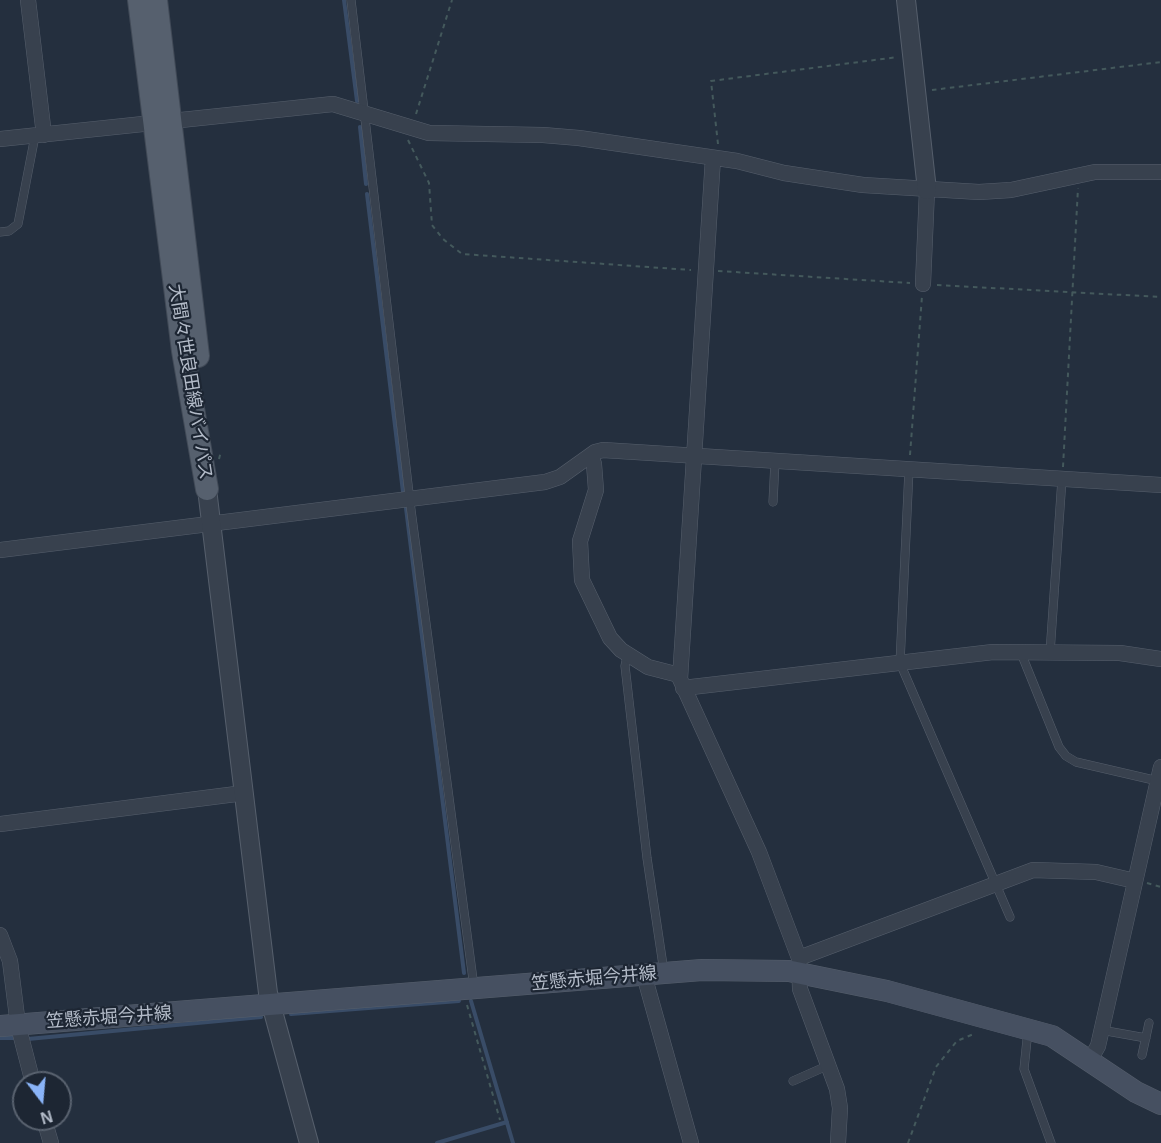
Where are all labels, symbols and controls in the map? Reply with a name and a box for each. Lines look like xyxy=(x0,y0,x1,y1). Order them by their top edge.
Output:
street label: 大間々世良田線バイパス xyxy=(164,283,216,481)
street label: 笠懸赤堀今井線 xyxy=(530,963,658,995)
street label: 笠懸赤堀今井線 xyxy=(45,1003,173,1033)
north arrow xyxy=(12,1071,72,1131)
text: N xyxy=(39,1107,54,1127)

